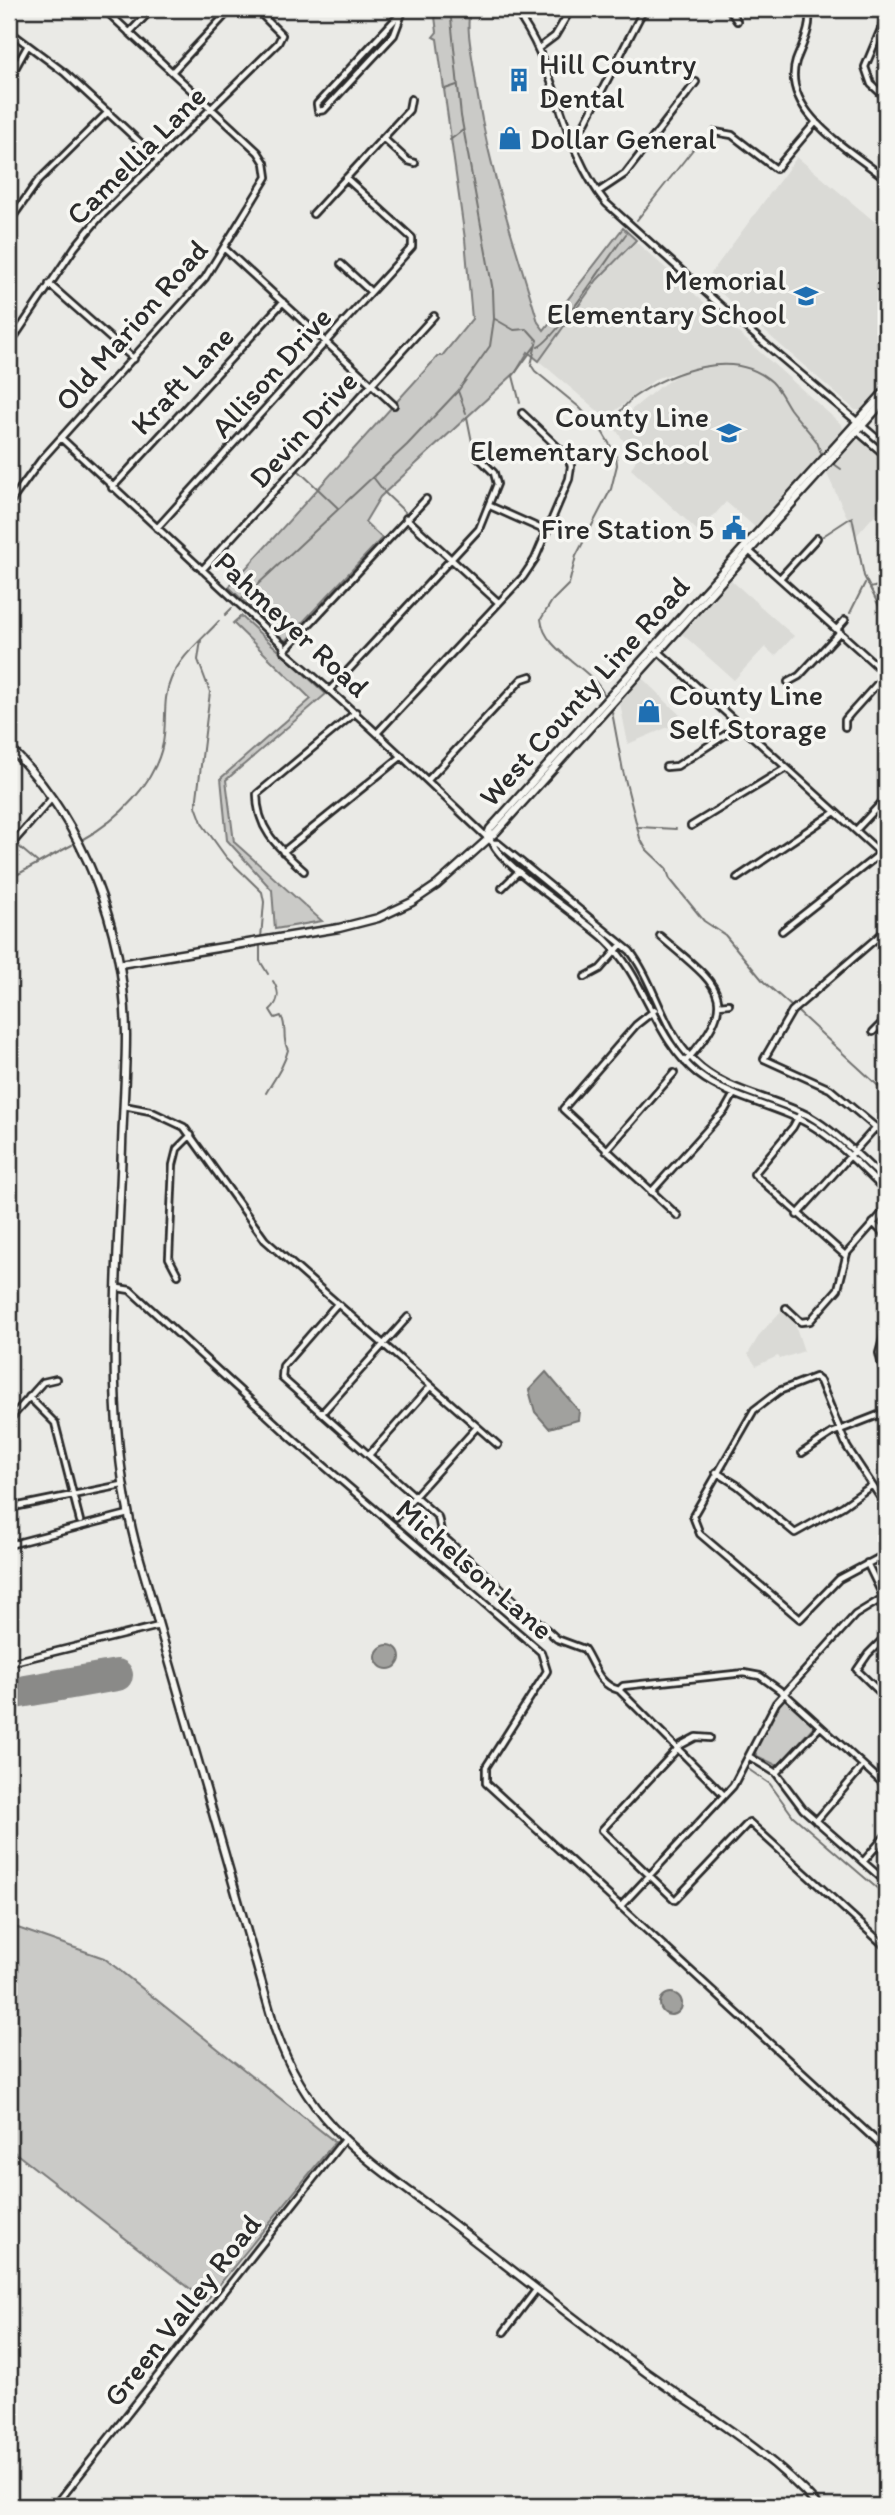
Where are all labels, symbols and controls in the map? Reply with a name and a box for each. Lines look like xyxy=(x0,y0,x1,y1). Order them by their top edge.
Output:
place label: Hill Country Dental xyxy=(539,45,696,116)
building icon: Hill Country Dental xyxy=(505,66,533,94)
street label: Camellia Lane xyxy=(58,77,214,233)
place label: Dollar General xyxy=(530,120,717,157)
shop icon: Dollar General xyxy=(496,124,524,152)
street label: Old Marion Road xyxy=(47,232,215,418)
place label: Memorial Elementary School xyxy=(547,261,786,332)
school or university icon: Memorial Elementary School xyxy=(792,282,820,310)
street label: Allison Drive xyxy=(203,299,339,445)
street label: Kraft Lane xyxy=(122,318,242,442)
street label: Devin Drive xyxy=(241,363,365,495)
place label: County Line Elementary School xyxy=(470,398,709,469)
school or university icon: County Line Elementary School xyxy=(715,419,743,447)
place label: Fire Station 5 xyxy=(541,510,714,547)
public building icon: Fire Station 5 xyxy=(720,514,748,542)
street label: Pahmeyer Road xyxy=(207,543,377,705)
street label: West County Line Road xyxy=(471,568,698,814)
place label: County Line Self Storage xyxy=(669,676,827,747)
shop icon: County Line Self Storage xyxy=(635,697,663,725)
street label: Michelson Lane xyxy=(389,1490,561,1648)
street label: Green Valley Road xyxy=(95,2206,269,2414)

